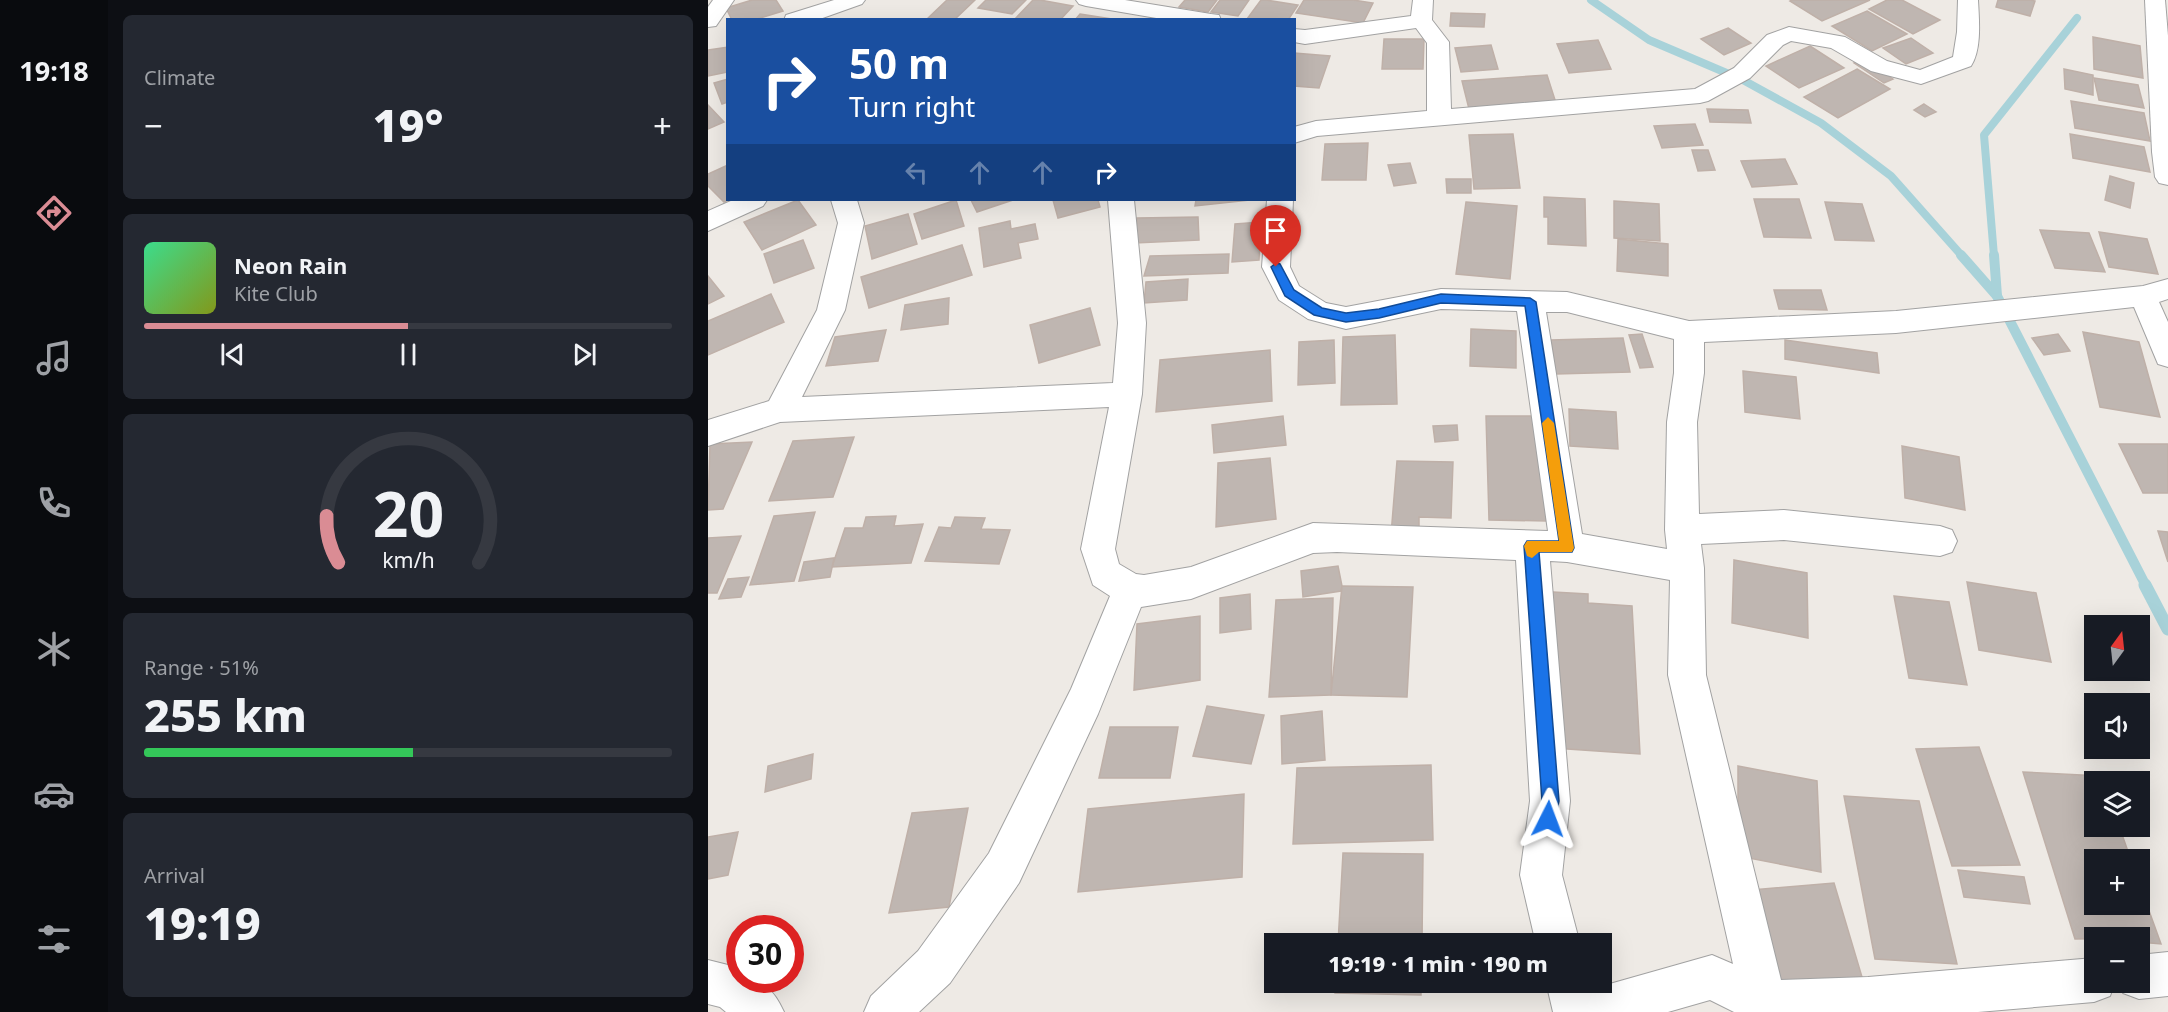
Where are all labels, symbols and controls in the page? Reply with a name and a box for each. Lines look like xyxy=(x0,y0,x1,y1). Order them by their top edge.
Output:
text: 50 m xyxy=(849,34,949,91)
icon: right xyxy=(750,42,828,120)
text: 19:18 xyxy=(19,52,89,89)
text: Climate xyxy=(144,64,215,91)
text: Turn right xyxy=(849,88,975,125)
text: 19° xyxy=(372,94,444,155)
text: − xyxy=(144,103,163,148)
text: + xyxy=(653,103,672,148)
icon: left xyxy=(900,156,933,189)
icon: ahead xyxy=(963,156,996,189)
icon: ahead xyxy=(1026,156,1059,189)
icon: right xyxy=(1089,156,1122,189)
icon: directions xyxy=(33,192,75,234)
pin xyxy=(1250,205,1301,267)
icon: arrive xyxy=(1259,214,1292,247)
text: Neon Rain xyxy=(234,250,347,280)
text: Kite Club xyxy=(234,280,318,307)
icon: music xyxy=(33,337,75,379)
icon: previous xyxy=(216,338,249,371)
icon: pause xyxy=(392,338,425,371)
icon: next xyxy=(568,338,601,371)
text: 20 xyxy=(372,470,444,555)
icon: phone xyxy=(33,482,75,524)
text: km/h xyxy=(382,545,434,574)
north arrow xyxy=(2084,615,2150,681)
map controls xyxy=(2084,615,2150,993)
icon: climate xyxy=(33,628,75,670)
text: Range · 51% xyxy=(144,654,259,681)
text: 255 km xyxy=(144,684,307,745)
button: sound xyxy=(2084,693,2150,759)
button: layers xyxy=(2084,771,2150,837)
icon: car xyxy=(33,773,75,815)
position arrow xyxy=(1516,787,1580,851)
button: + xyxy=(2084,849,2150,915)
text: Arrival xyxy=(144,862,205,889)
text: 19:19 xyxy=(144,892,261,953)
speed limit sign: 30 xyxy=(726,915,804,993)
icon: filters xyxy=(33,918,75,960)
button: − xyxy=(2084,927,2150,993)
text: 19:19 · 1 min · 190 m xyxy=(1328,948,1548,978)

